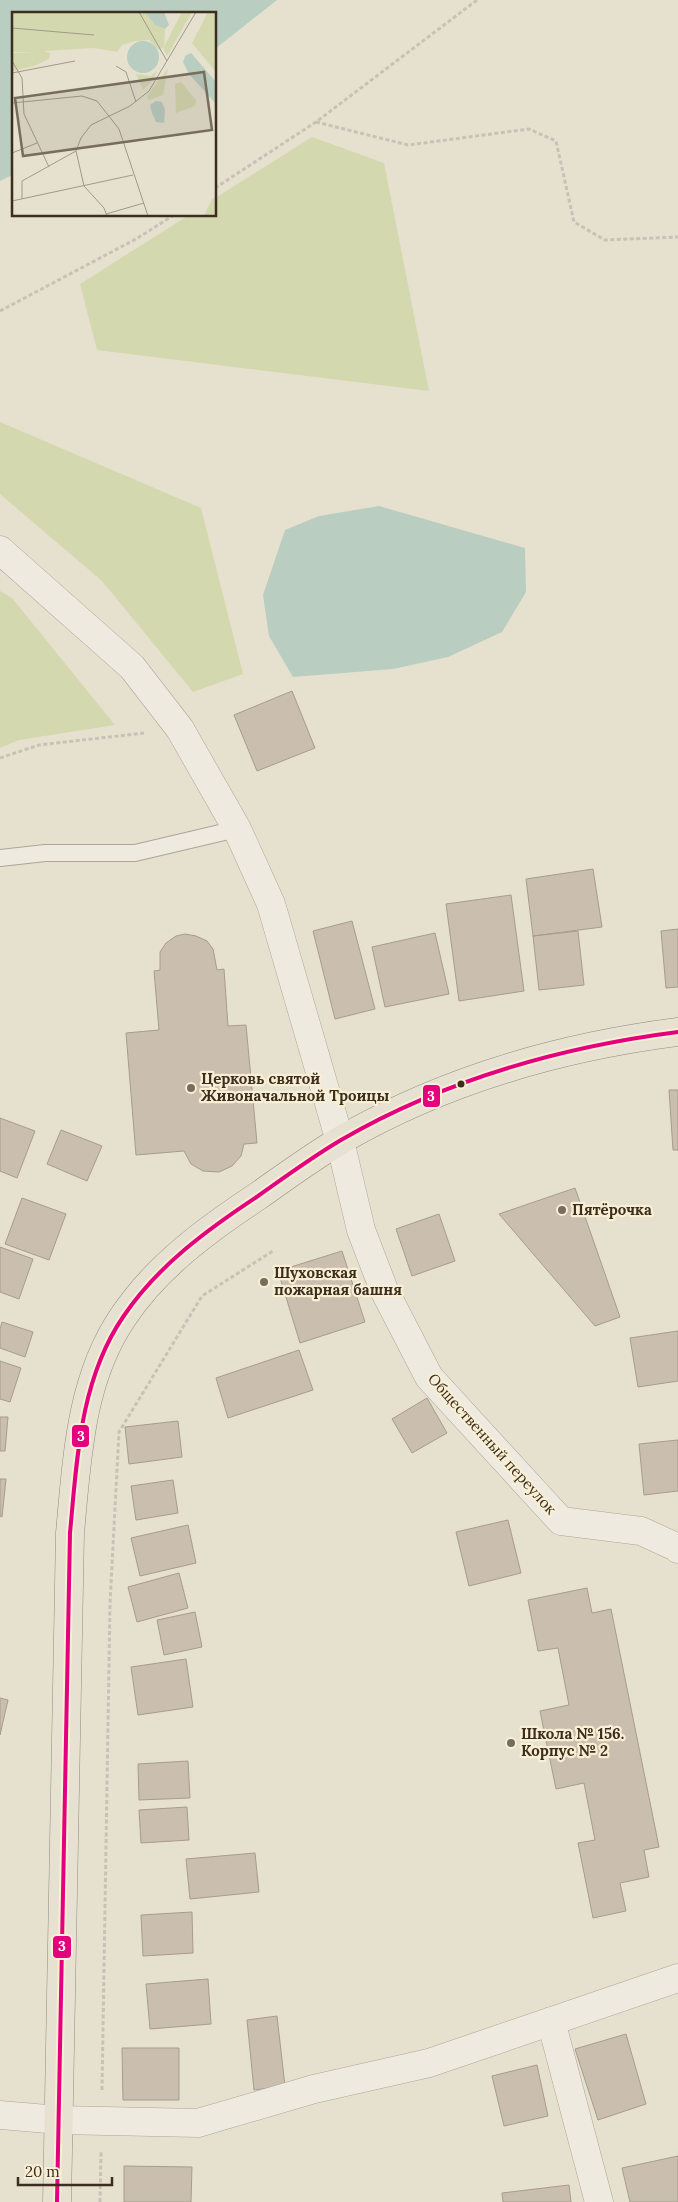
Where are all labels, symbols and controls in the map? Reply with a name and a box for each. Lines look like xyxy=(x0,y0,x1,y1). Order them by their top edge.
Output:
inset map xyxy=(12,12,216,216)
place label: Церковь святой Живоначальной Троицы xyxy=(201,1069,390,1105)
unlabelled marker xyxy=(456,1079,466,1089)
marker: Церковь святой Живоначальной Троицы xyxy=(185,1082,197,1094)
line badge: 3 xyxy=(422,1084,441,1108)
text: 3 xyxy=(427,1087,435,1105)
place label: Пятёрочка xyxy=(572,1200,652,1219)
marker: Пятёрочка xyxy=(556,1204,568,1216)
place label: Шуховская пожарная башня xyxy=(274,1263,402,1299)
marker: Шуховская пожарная башня xyxy=(258,1276,270,1288)
street label: Общественный переулок xyxy=(424,1369,561,1518)
line badge: 3 xyxy=(71,1424,90,1448)
text: 3 xyxy=(77,1427,85,1445)
place label: Школа № 156. Корпус № 2 xyxy=(521,1724,624,1760)
marker: Школа № 156. Корпус № 2 xyxy=(505,1737,517,1749)
line badge: 3 xyxy=(52,1935,72,1959)
text: 3 xyxy=(58,1937,66,1955)
scale bar xyxy=(18,2154,111,2186)
text: 20 m xyxy=(25,2162,60,2181)

